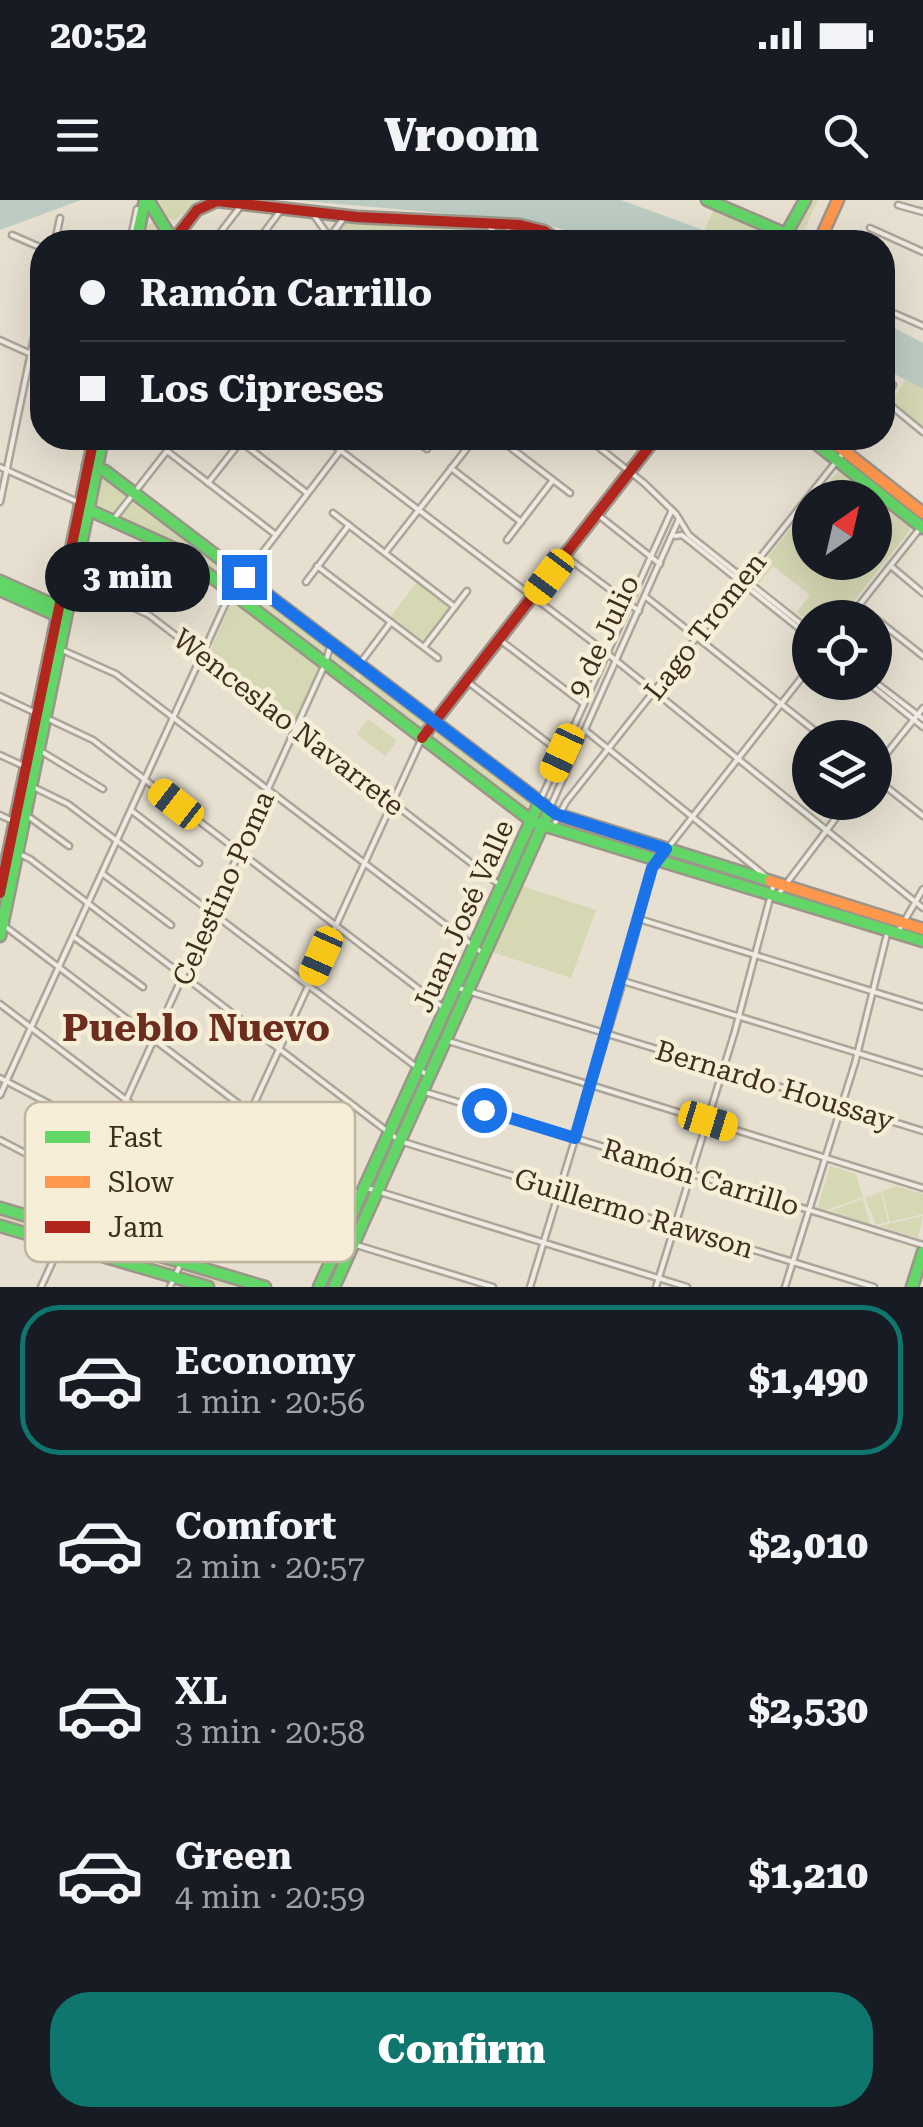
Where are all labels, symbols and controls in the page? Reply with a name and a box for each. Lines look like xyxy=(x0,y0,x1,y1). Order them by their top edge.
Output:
text: 20:52 xyxy=(50,13,147,57)
icon: menu xyxy=(50,108,105,163)
icon: search xyxy=(818,108,873,163)
text: Vroom xyxy=(384,109,539,162)
text: Ramón Carrillo xyxy=(140,271,432,315)
text: Los Cipreses xyxy=(140,367,384,411)
north arrow xyxy=(792,480,892,580)
map controls xyxy=(792,480,892,820)
callout: 3 min xyxy=(44,542,209,612)
car xyxy=(519,544,579,610)
street label: Lago Tromen xyxy=(638,546,773,707)
route end xyxy=(222,555,267,600)
text: 3 min xyxy=(83,558,172,596)
street label: 9 de Julio xyxy=(561,570,646,702)
button: locate xyxy=(792,600,892,700)
street label: Wenceslao Navarrete xyxy=(167,622,411,823)
car xyxy=(536,719,588,787)
button: layers xyxy=(792,720,892,820)
car xyxy=(143,774,209,834)
street label: Celestino Poma xyxy=(166,786,281,991)
street label: Juan José Valle xyxy=(406,815,521,1017)
car xyxy=(295,922,347,990)
district label: Pueblo Nuevo xyxy=(62,1006,330,1050)
street label: Bernardo Houssay xyxy=(652,1034,898,1138)
route start xyxy=(462,1088,507,1133)
car xyxy=(675,1098,741,1144)
legend xyxy=(25,1102,355,1262)
text: Fast xyxy=(108,1121,162,1154)
street label: Ramón Carrillo xyxy=(599,1132,803,1223)
street label: Guillermo Rawson xyxy=(510,1161,757,1266)
text: Slow xyxy=(108,1166,175,1199)
text: Jam xyxy=(108,1211,164,1244)
icon: car xyxy=(55,1335,145,1425)
text: Economy xyxy=(175,1339,355,1383)
text: $1,490 xyxy=(749,1358,868,1402)
text: 1 min · 20:56 xyxy=(175,1383,365,1421)
icon: car xyxy=(55,1500,145,1590)
text: Comfort xyxy=(175,1504,336,1548)
text: $2,010 xyxy=(749,1523,868,1567)
text: 2 min · 20:57 xyxy=(175,1548,365,1586)
icon: car xyxy=(55,1665,145,1755)
text: XL xyxy=(175,1669,227,1713)
text: $2,530 xyxy=(749,1688,868,1732)
text: 3 min · 20:58 xyxy=(175,1713,365,1751)
icon: car xyxy=(55,1830,145,1920)
text: Green xyxy=(175,1834,292,1878)
text: $1,210 xyxy=(749,1853,868,1897)
text: 4 min · 20:59 xyxy=(175,1878,365,1916)
button: Confirm xyxy=(50,1992,873,2107)

